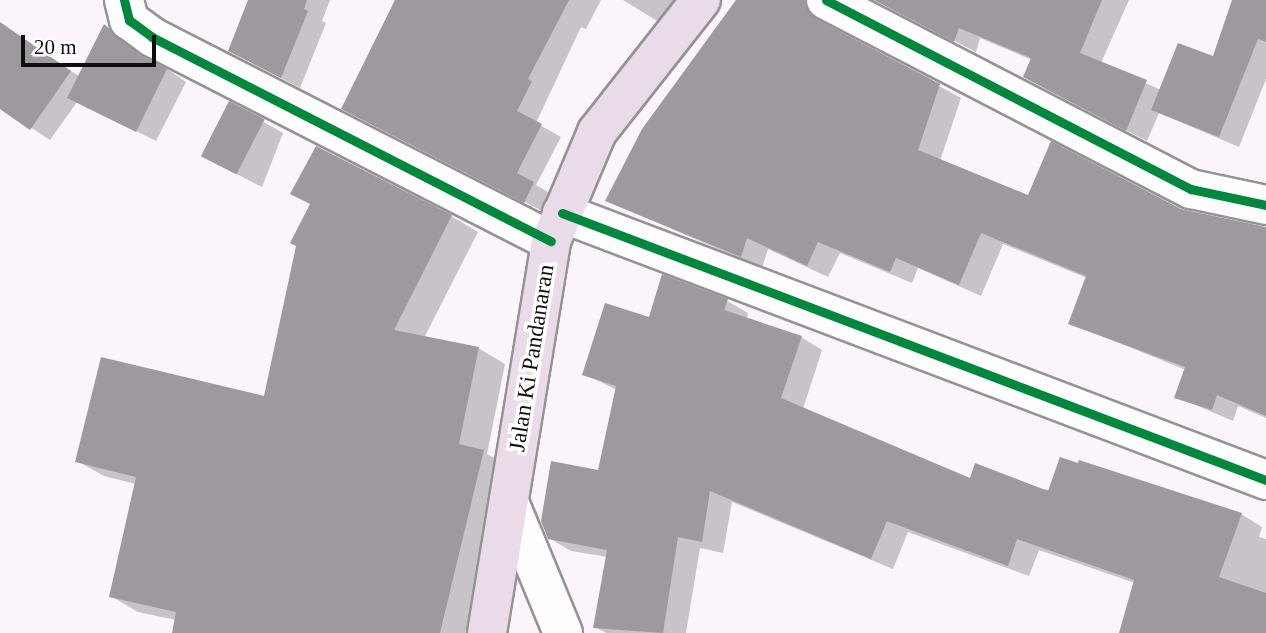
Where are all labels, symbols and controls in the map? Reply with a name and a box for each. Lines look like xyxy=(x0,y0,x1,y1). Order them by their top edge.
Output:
scale bar xyxy=(24,21,159,65)
text: 20 m xyxy=(34,35,77,59)
street label: Jalan Ki Pandanaran xyxy=(504,262,560,454)

